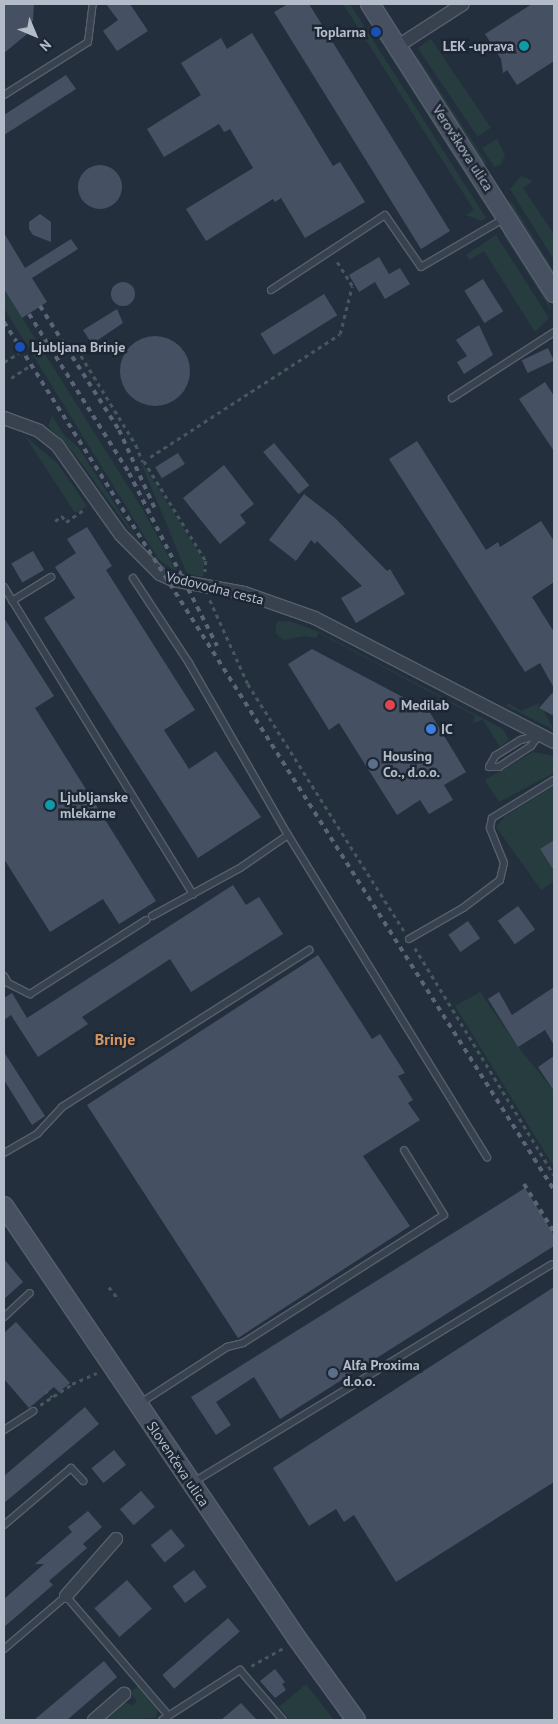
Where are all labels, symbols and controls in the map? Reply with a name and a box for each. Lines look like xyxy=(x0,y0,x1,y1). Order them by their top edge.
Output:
north arrow xyxy=(10,10,60,60)
place label: Toplarna xyxy=(314,24,366,40)
marker: Toplarna xyxy=(370,26,382,38)
text: N xyxy=(36,36,55,55)
place label: LEK -uprava xyxy=(442,38,514,54)
marker: LEK -uprava xyxy=(518,40,530,52)
street label: Verovškova ulica xyxy=(429,102,497,194)
place label: Ljubljana Brinje xyxy=(31,339,125,355)
marker: Ljubljana Brinje xyxy=(13,340,27,354)
street label: Vodovodna cesta xyxy=(164,568,266,608)
place label: Medilab xyxy=(401,697,449,713)
marker: Medilab xyxy=(383,698,397,712)
place label: IC xyxy=(441,721,453,737)
marker: IC xyxy=(425,723,437,735)
place label: Housing Co., d.o.o. xyxy=(383,748,441,780)
marker: Housing Co., d.o.o. xyxy=(367,758,379,770)
place label: Ljubljanske mlekarne xyxy=(60,789,128,822)
marker: Ljubljanske mlekarne xyxy=(44,799,56,811)
district label: Brinje xyxy=(95,1029,135,1049)
place label: Alfa Proxima d.o.o. xyxy=(343,1357,420,1390)
marker: Alfa Proxima d.o.o. xyxy=(327,1367,339,1379)
street label: Slovenčeva ulica xyxy=(143,1418,213,1510)

